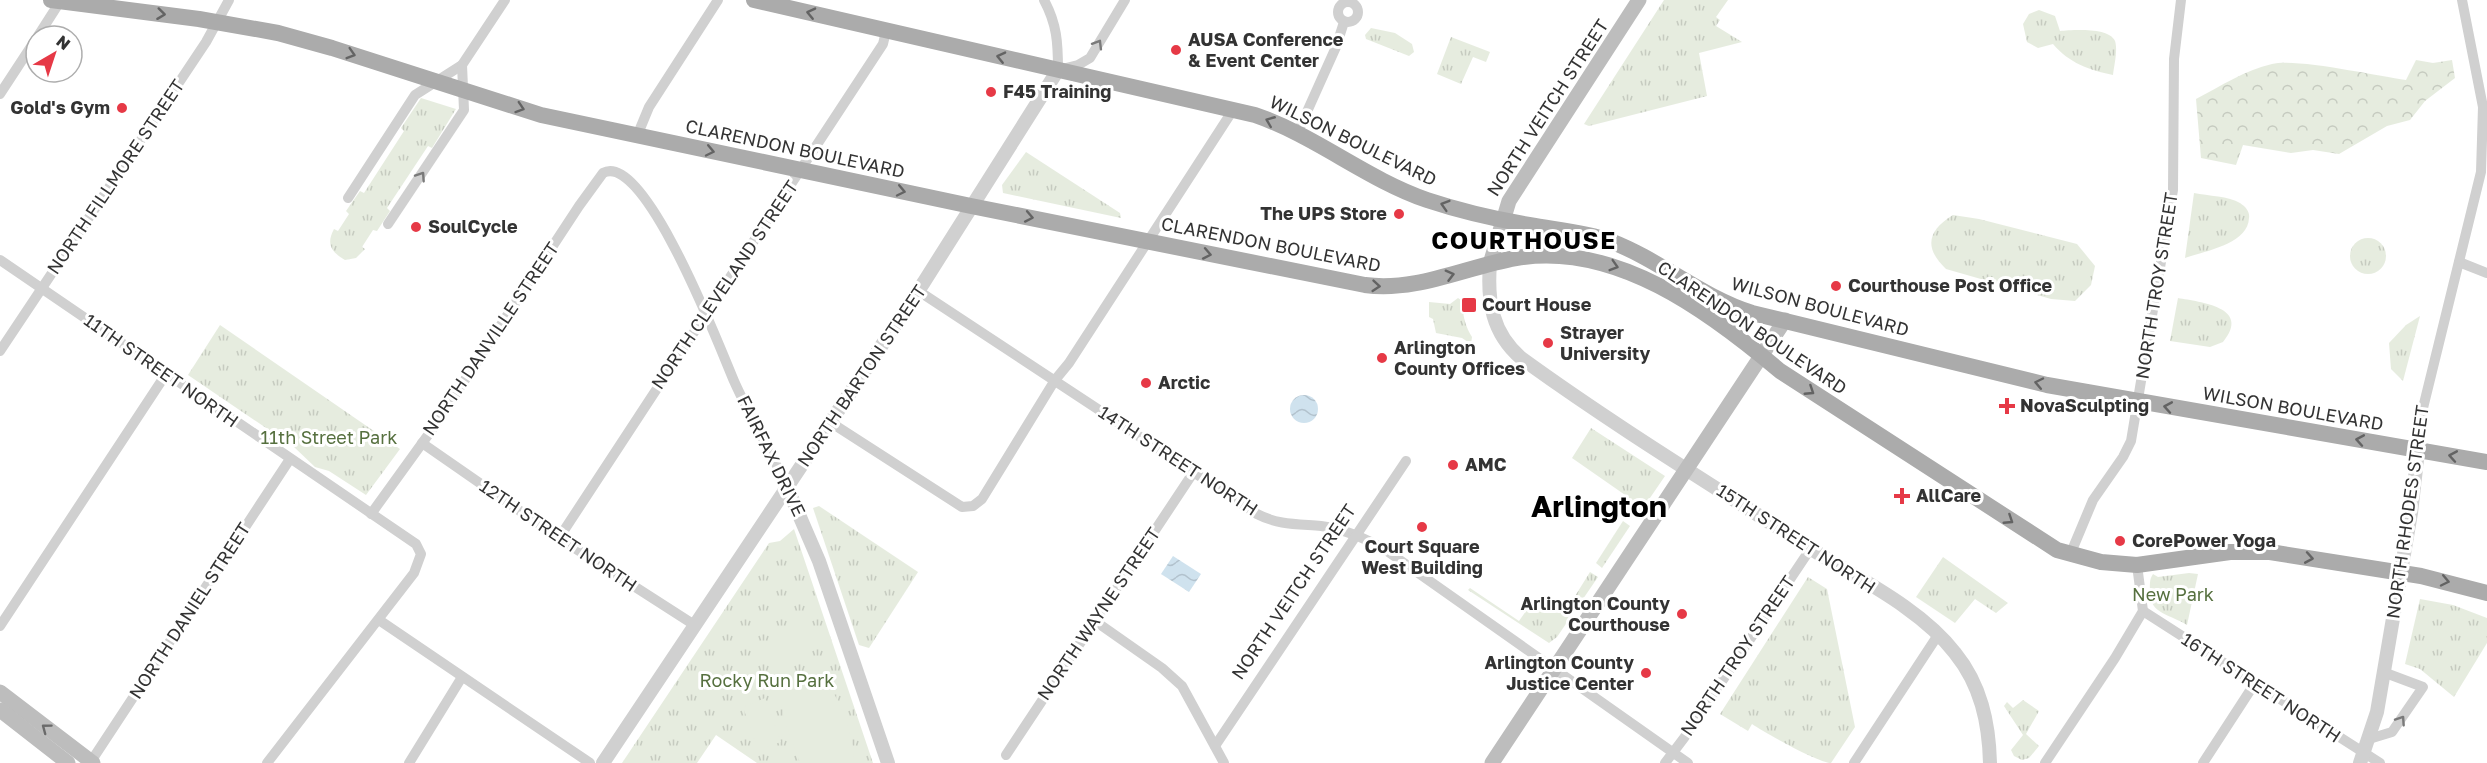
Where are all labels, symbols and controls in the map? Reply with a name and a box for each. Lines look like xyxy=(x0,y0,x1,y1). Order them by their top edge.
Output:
one-way arrow xyxy=(156,7,165,19)
one-way arrow xyxy=(807,7,817,20)
street label: NORTH VEITCH STREET xyxy=(1482,15,1613,200)
north arrow xyxy=(24,24,84,84)
place label: AUSA Conference & Event Center xyxy=(1188,28,1344,71)
text: N xyxy=(52,31,74,54)
one-way arrow xyxy=(1091,39,1102,50)
marker: AUSA Conference & Event Center xyxy=(1169,43,1183,57)
one-way arrow xyxy=(345,47,356,59)
one-way arrow xyxy=(996,52,1006,65)
street label: NORTH FILLMORE STREET xyxy=(42,75,189,278)
place label: F45 Training xyxy=(1003,80,1111,102)
marker: F45 Training xyxy=(984,85,998,99)
street label: WILSON BOULEVARD xyxy=(1266,90,1441,190)
place label: Gold's Gym xyxy=(10,96,110,118)
marker: Gold's Gym xyxy=(115,101,129,115)
one-way arrow xyxy=(514,101,525,113)
street label: CLARENDON BOULEVARD xyxy=(684,114,907,182)
one-way arrow xyxy=(1265,116,1276,128)
one-way arrow xyxy=(705,144,715,157)
one-way arrow xyxy=(414,171,425,182)
street label: NORTH CLEVELAND STREET xyxy=(646,176,802,393)
one-way arrow xyxy=(895,184,905,197)
street label: NORTH TROY STREET xyxy=(2130,191,2182,381)
one-way arrow xyxy=(1440,200,1451,213)
place label: The UPS Store xyxy=(1260,202,1387,224)
marker: The UPS Store xyxy=(1392,207,1406,221)
one-way arrow xyxy=(1023,210,1033,223)
street label: CLARENDON BOULEVARD xyxy=(1159,212,1383,276)
place label: SoulCycle xyxy=(428,215,518,237)
marker: SoulCycle xyxy=(409,220,423,234)
district label: COURTHOUSE xyxy=(1431,225,1617,254)
street label: NORTH DANVILLE STREET xyxy=(417,238,563,439)
one-way arrow xyxy=(1201,247,1211,260)
street label: CLARENDON BOULEVARD xyxy=(1654,256,1851,399)
one-way arrow xyxy=(1608,259,1619,271)
one-way arrow xyxy=(1444,270,1455,282)
street label: WILSON BOULEVARD xyxy=(1729,272,1912,340)
place label: Courthouse Post Office xyxy=(1848,274,2052,296)
one-way arrow xyxy=(1371,279,1381,292)
marker: Courthouse Post Office xyxy=(1829,279,1843,293)
street label: NORTH BARTON STREET xyxy=(792,280,930,471)
place label: Court House xyxy=(1482,293,1592,315)
marker: Court House xyxy=(1460,296,1478,314)
street label: 11TH STREET NORTH xyxy=(80,309,243,432)
place label: Strayer University xyxy=(1560,321,1650,364)
place label: Arlington County Offices xyxy=(1394,336,1525,379)
marker: Strayer University xyxy=(1541,336,1555,350)
marker: Arlington County Offices xyxy=(1375,351,1389,365)
place label: Arctic xyxy=(1158,371,1210,393)
marker: Arctic xyxy=(1139,376,1153,390)
one-way arrow xyxy=(2034,377,2044,390)
street label: WILSON BOULEVARD xyxy=(2201,381,2385,435)
one-way arrow xyxy=(1804,383,1814,395)
street label: FAIRFAX DRIVE xyxy=(733,392,811,520)
place label: NovaSculpting xyxy=(2020,394,2149,416)
marker: NovaSculpting xyxy=(1998,397,2016,415)
street label: 14TH STREET NORTH xyxy=(1095,400,1262,520)
one-way arrow xyxy=(2164,401,2174,414)
street label: NORTH RHODES STREET xyxy=(2381,404,2433,620)
park label: 11th Street Park xyxy=(261,426,397,448)
one-way arrow xyxy=(2356,434,2366,447)
one-way arrow xyxy=(2448,450,2458,463)
place label: AMC xyxy=(1465,453,1507,475)
marker: AMC xyxy=(1446,458,1460,472)
street label: 12TH STREET NORTH xyxy=(476,474,641,596)
street label: 15TH STREET NORTH xyxy=(1713,479,1880,598)
place label: AllCare xyxy=(1916,484,1982,506)
marker: AllCare xyxy=(1893,487,1911,505)
district label: Arlington xyxy=(1531,488,1667,524)
street label: NORTH VEITCH STREET xyxy=(1226,500,1360,683)
one-way arrow xyxy=(2002,513,2013,524)
street label: NORTH DANIEL STREET xyxy=(124,518,254,703)
marker: Court Square West Building xyxy=(1415,520,1429,534)
street label: NORTH WAYNE STREET xyxy=(1032,523,1164,704)
place label: CorePower Yoga xyxy=(2132,529,2276,551)
marker: CorePower Yoga xyxy=(2113,534,2127,548)
place label: Court Square West Building xyxy=(1361,535,1483,578)
one-way arrow xyxy=(2304,551,2314,563)
street label: NORTH TROY STREET xyxy=(1675,571,1799,740)
one-way arrow xyxy=(2439,574,2449,587)
park label: New Park xyxy=(2132,583,2214,605)
place label: Arlington County Courthouse xyxy=(1521,592,1670,635)
marker: Arlington County Courthouse xyxy=(1675,607,1689,621)
street label: 16TH STREET NORTH xyxy=(2178,627,2345,747)
place label: Arlington County Justice Center xyxy=(1485,651,1634,694)
marker: Arlington County Justice Center xyxy=(1639,666,1653,680)
park label: Rocky Run Park xyxy=(700,669,834,691)
one-way arrow xyxy=(2394,715,2405,726)
one-way arrow xyxy=(42,724,53,735)

